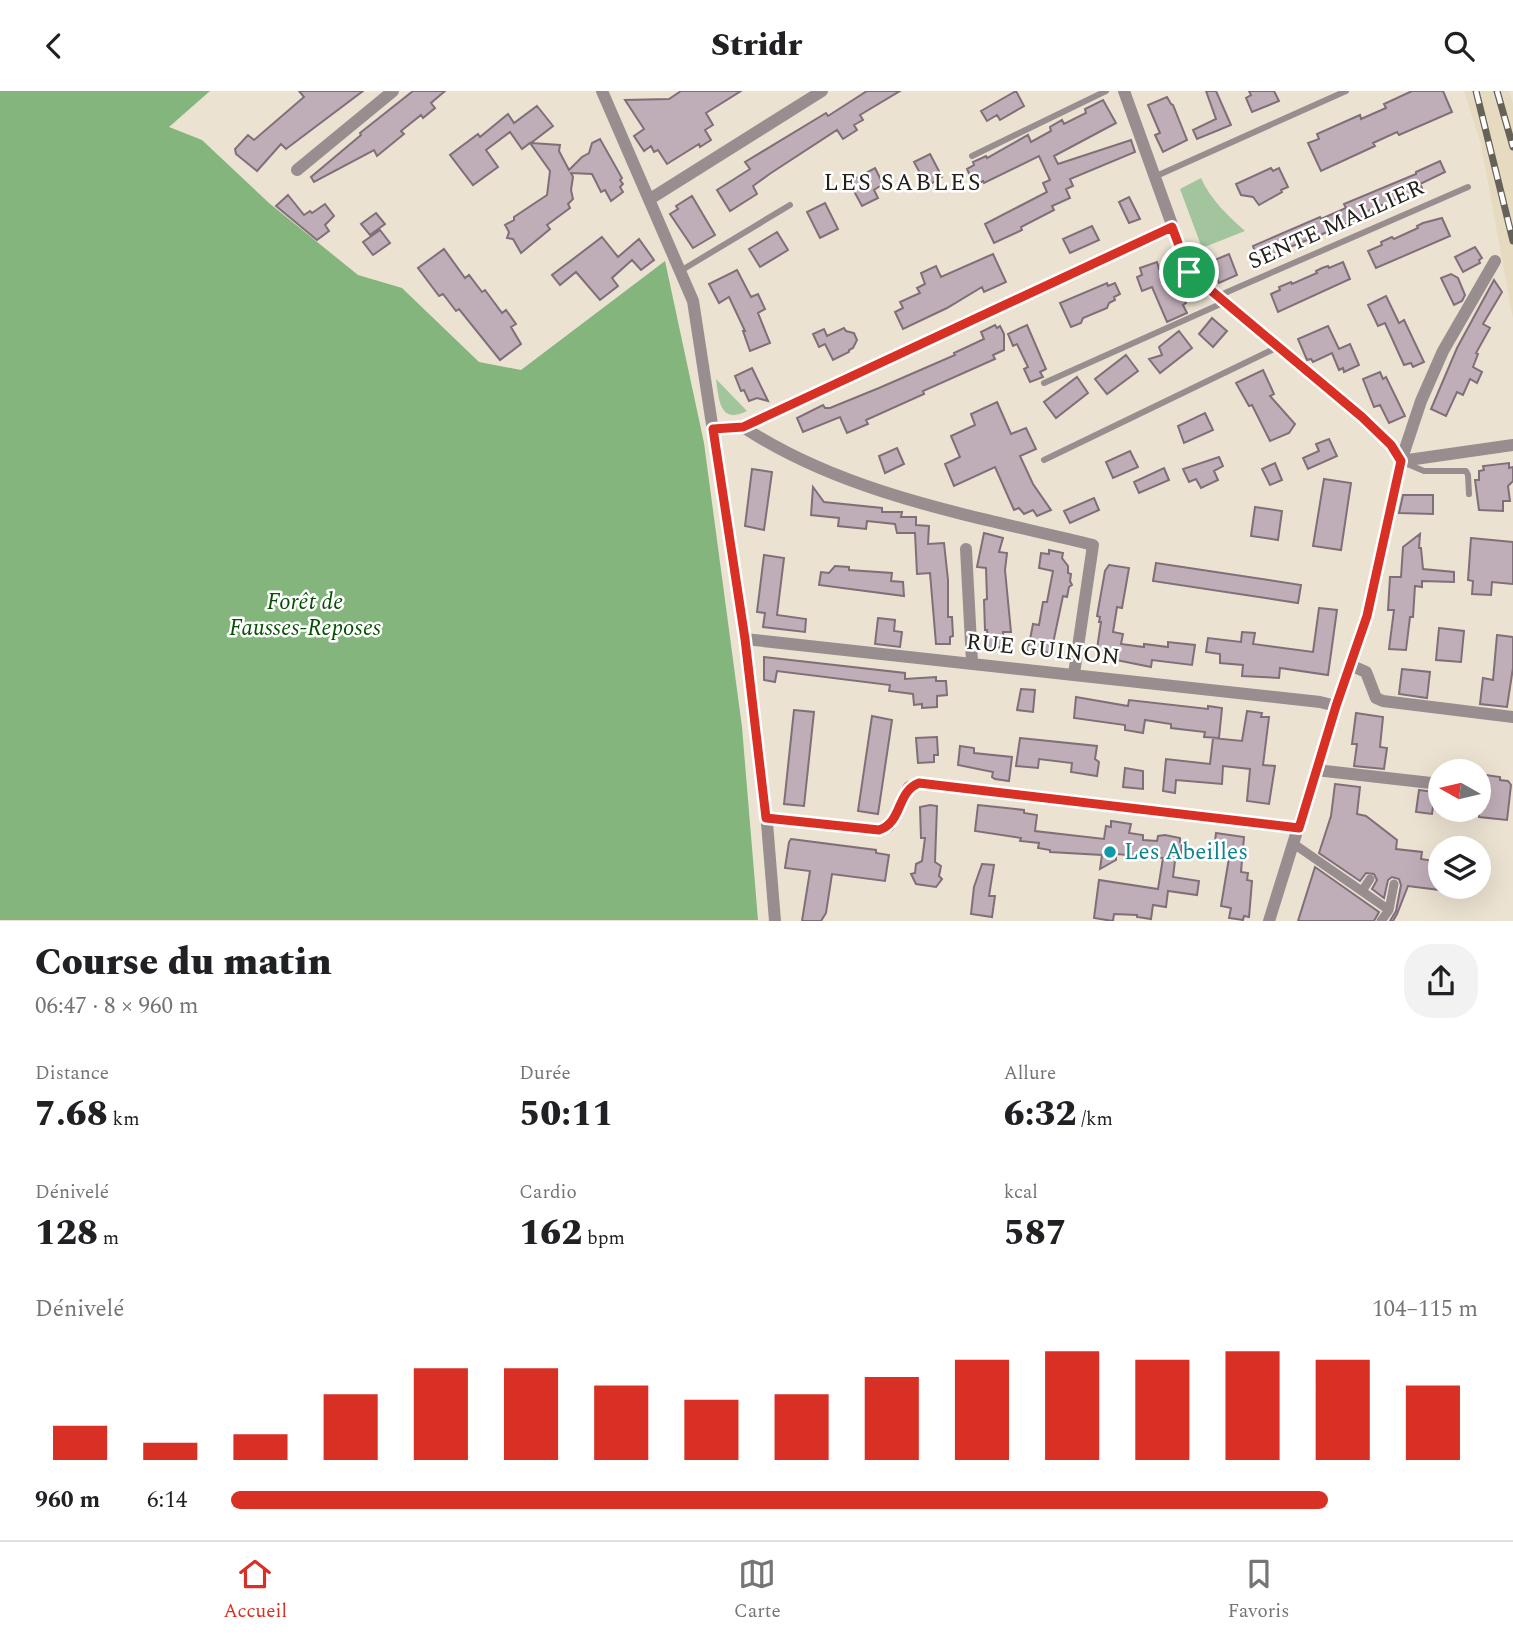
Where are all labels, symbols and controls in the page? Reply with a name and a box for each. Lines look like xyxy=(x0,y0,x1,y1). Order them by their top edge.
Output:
text: Stridr xyxy=(711,21,802,70)
icon: back xyxy=(35,27,73,65)
icon: search xyxy=(1440,27,1478,65)
district label: LES SABLES xyxy=(824,165,982,201)
street label: SENTE MALLIER xyxy=(1243,170,1430,279)
pin xyxy=(1159,242,1219,302)
icon: arrive xyxy=(1170,253,1208,291)
park label: Forêt de Fausses-Reposes xyxy=(229,585,381,646)
street label: RUE GUINON xyxy=(964,625,1122,675)
north arrow xyxy=(1428,759,1491,823)
map controls xyxy=(1428,759,1491,899)
place label: Les Abeilles xyxy=(1124,835,1248,870)
button: layers xyxy=(1428,836,1491,899)
marker: Les Abeilles xyxy=(1102,844,1118,860)
text: Course du matin xyxy=(35,934,332,992)
button: share xyxy=(1404,944,1478,1018)
text: 06:47 · 8 × 960 m xyxy=(35,989,199,1024)
text: Distance xyxy=(35,1059,109,1088)
text: Durée xyxy=(519,1059,571,1088)
text: Allure xyxy=(1004,1059,1056,1088)
text: 7.68 xyxy=(35,1088,108,1141)
text: 50:11 xyxy=(519,1088,613,1141)
text: 6:32 xyxy=(1004,1088,1076,1141)
text: km xyxy=(108,1105,140,1134)
text: /km xyxy=(1076,1105,1113,1134)
text: Dénivelé xyxy=(35,1178,109,1207)
text: Cardio xyxy=(519,1178,577,1207)
text: kcal xyxy=(1004,1178,1038,1207)
text: 128 xyxy=(35,1207,98,1260)
text: 162 xyxy=(519,1207,582,1260)
text: 587 xyxy=(1004,1207,1067,1260)
text: m xyxy=(98,1224,119,1253)
text: bpm xyxy=(582,1224,625,1253)
text: Dénivelé xyxy=(35,1292,125,1327)
text: 104–115 m xyxy=(1372,1292,1478,1327)
text: 960 m xyxy=(35,1483,100,1518)
text: 6:14 xyxy=(147,1483,187,1518)
tab: Accueil xyxy=(224,1555,287,1626)
tab: Carte xyxy=(734,1555,781,1626)
tab: Favoris xyxy=(1228,1555,1289,1626)

